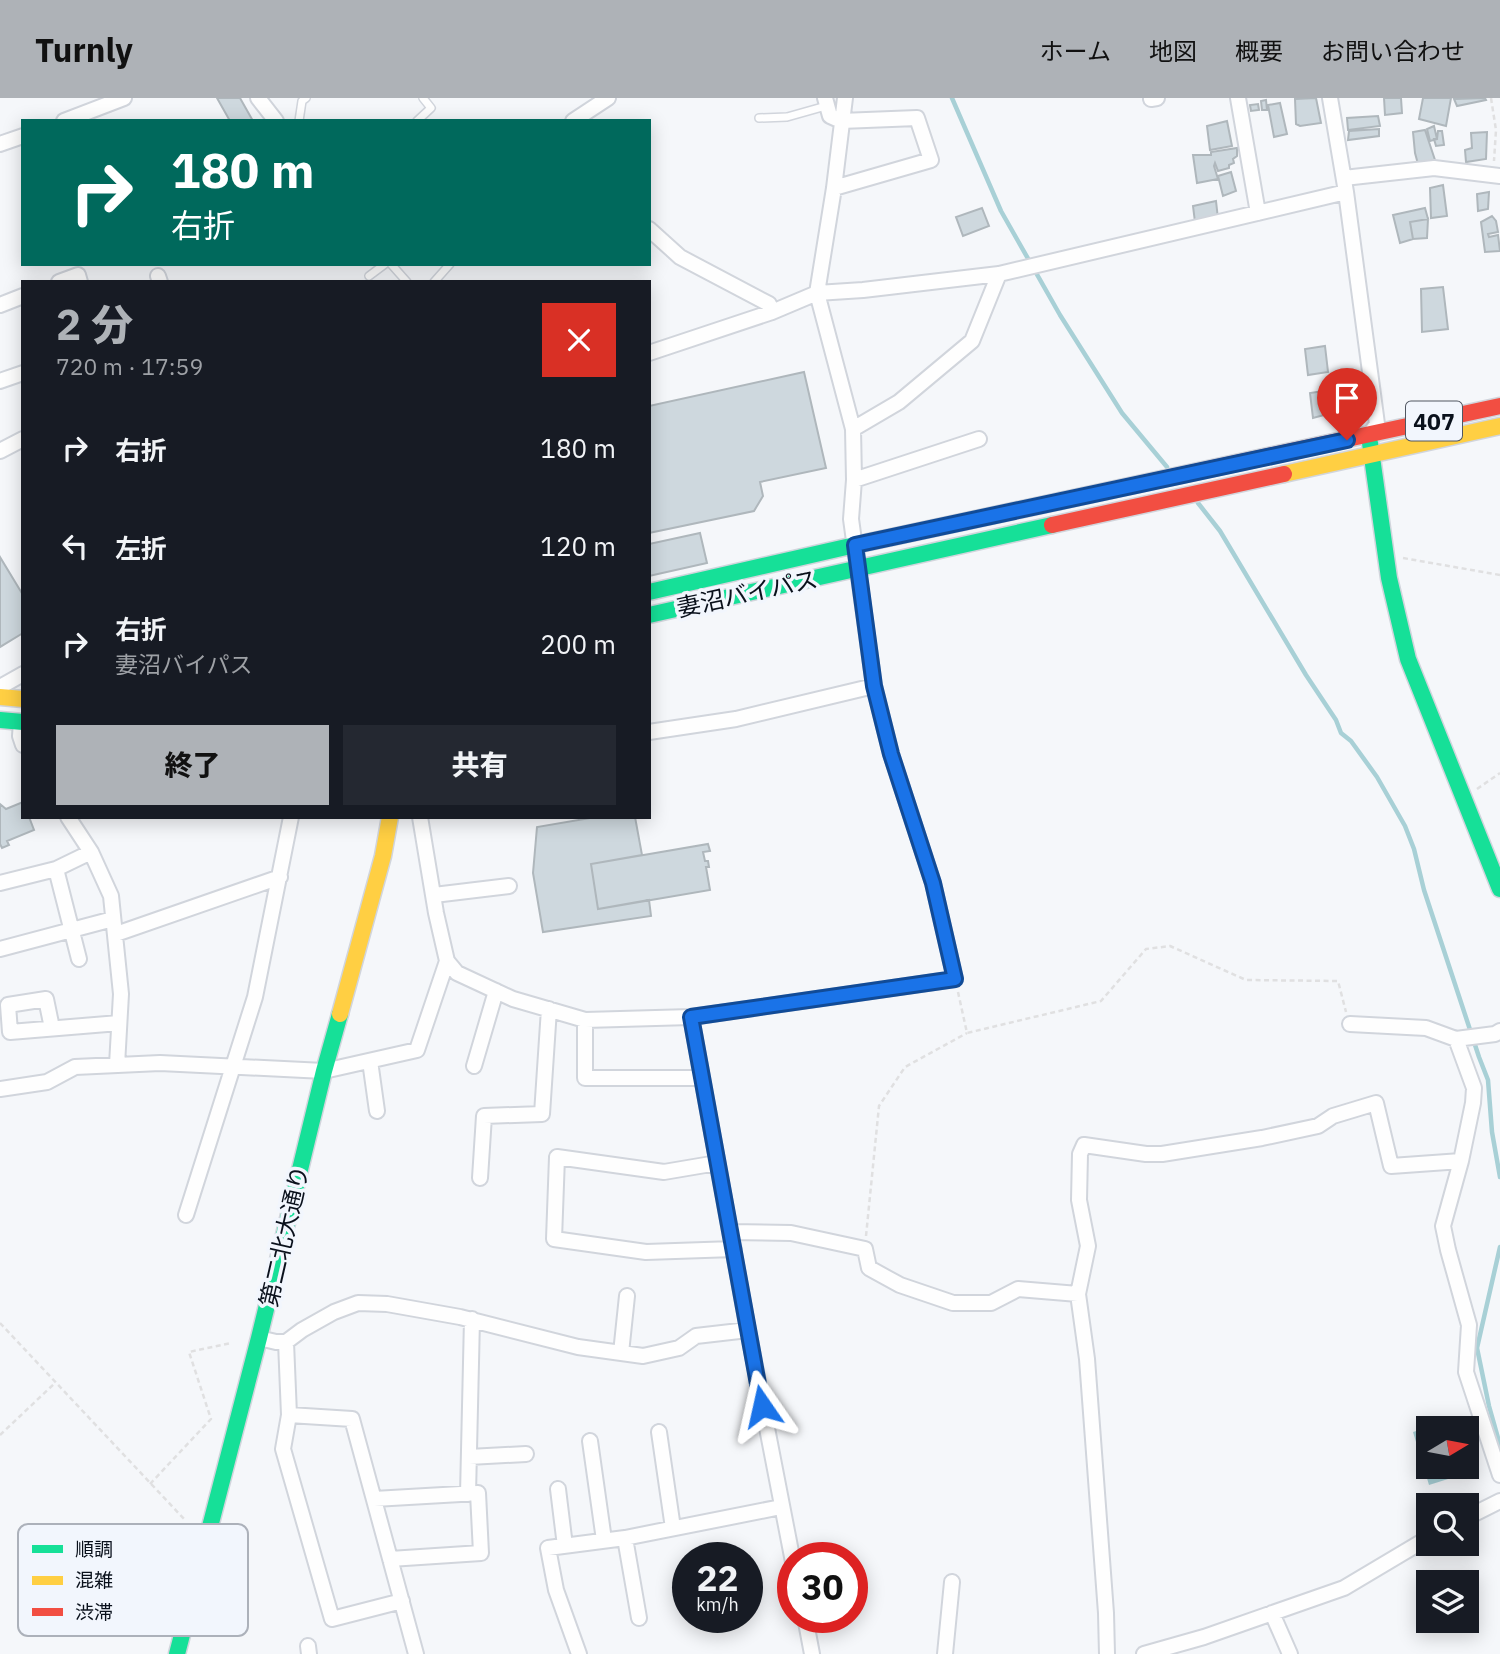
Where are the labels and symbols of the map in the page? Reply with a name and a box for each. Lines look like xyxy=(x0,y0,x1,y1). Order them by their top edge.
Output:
pin xyxy=(1317,368,1377,440)
road number: 407 xyxy=(1406,402,1462,440)
street label: 妻沼バイパス xyxy=(673,562,821,624)
street label: 第二北大通り xyxy=(252,1162,316,1310)
position arrow xyxy=(725,1369,799,1443)
north arrow xyxy=(1416,1416,1479,1479)
legend xyxy=(18,1524,248,1636)
text: 順調 xyxy=(75,1537,113,1561)
speed limit sign: 30 xyxy=(777,1542,868,1633)
text: 混雑 xyxy=(75,1568,113,1592)
text: 渋滞 xyxy=(75,1600,113,1624)

